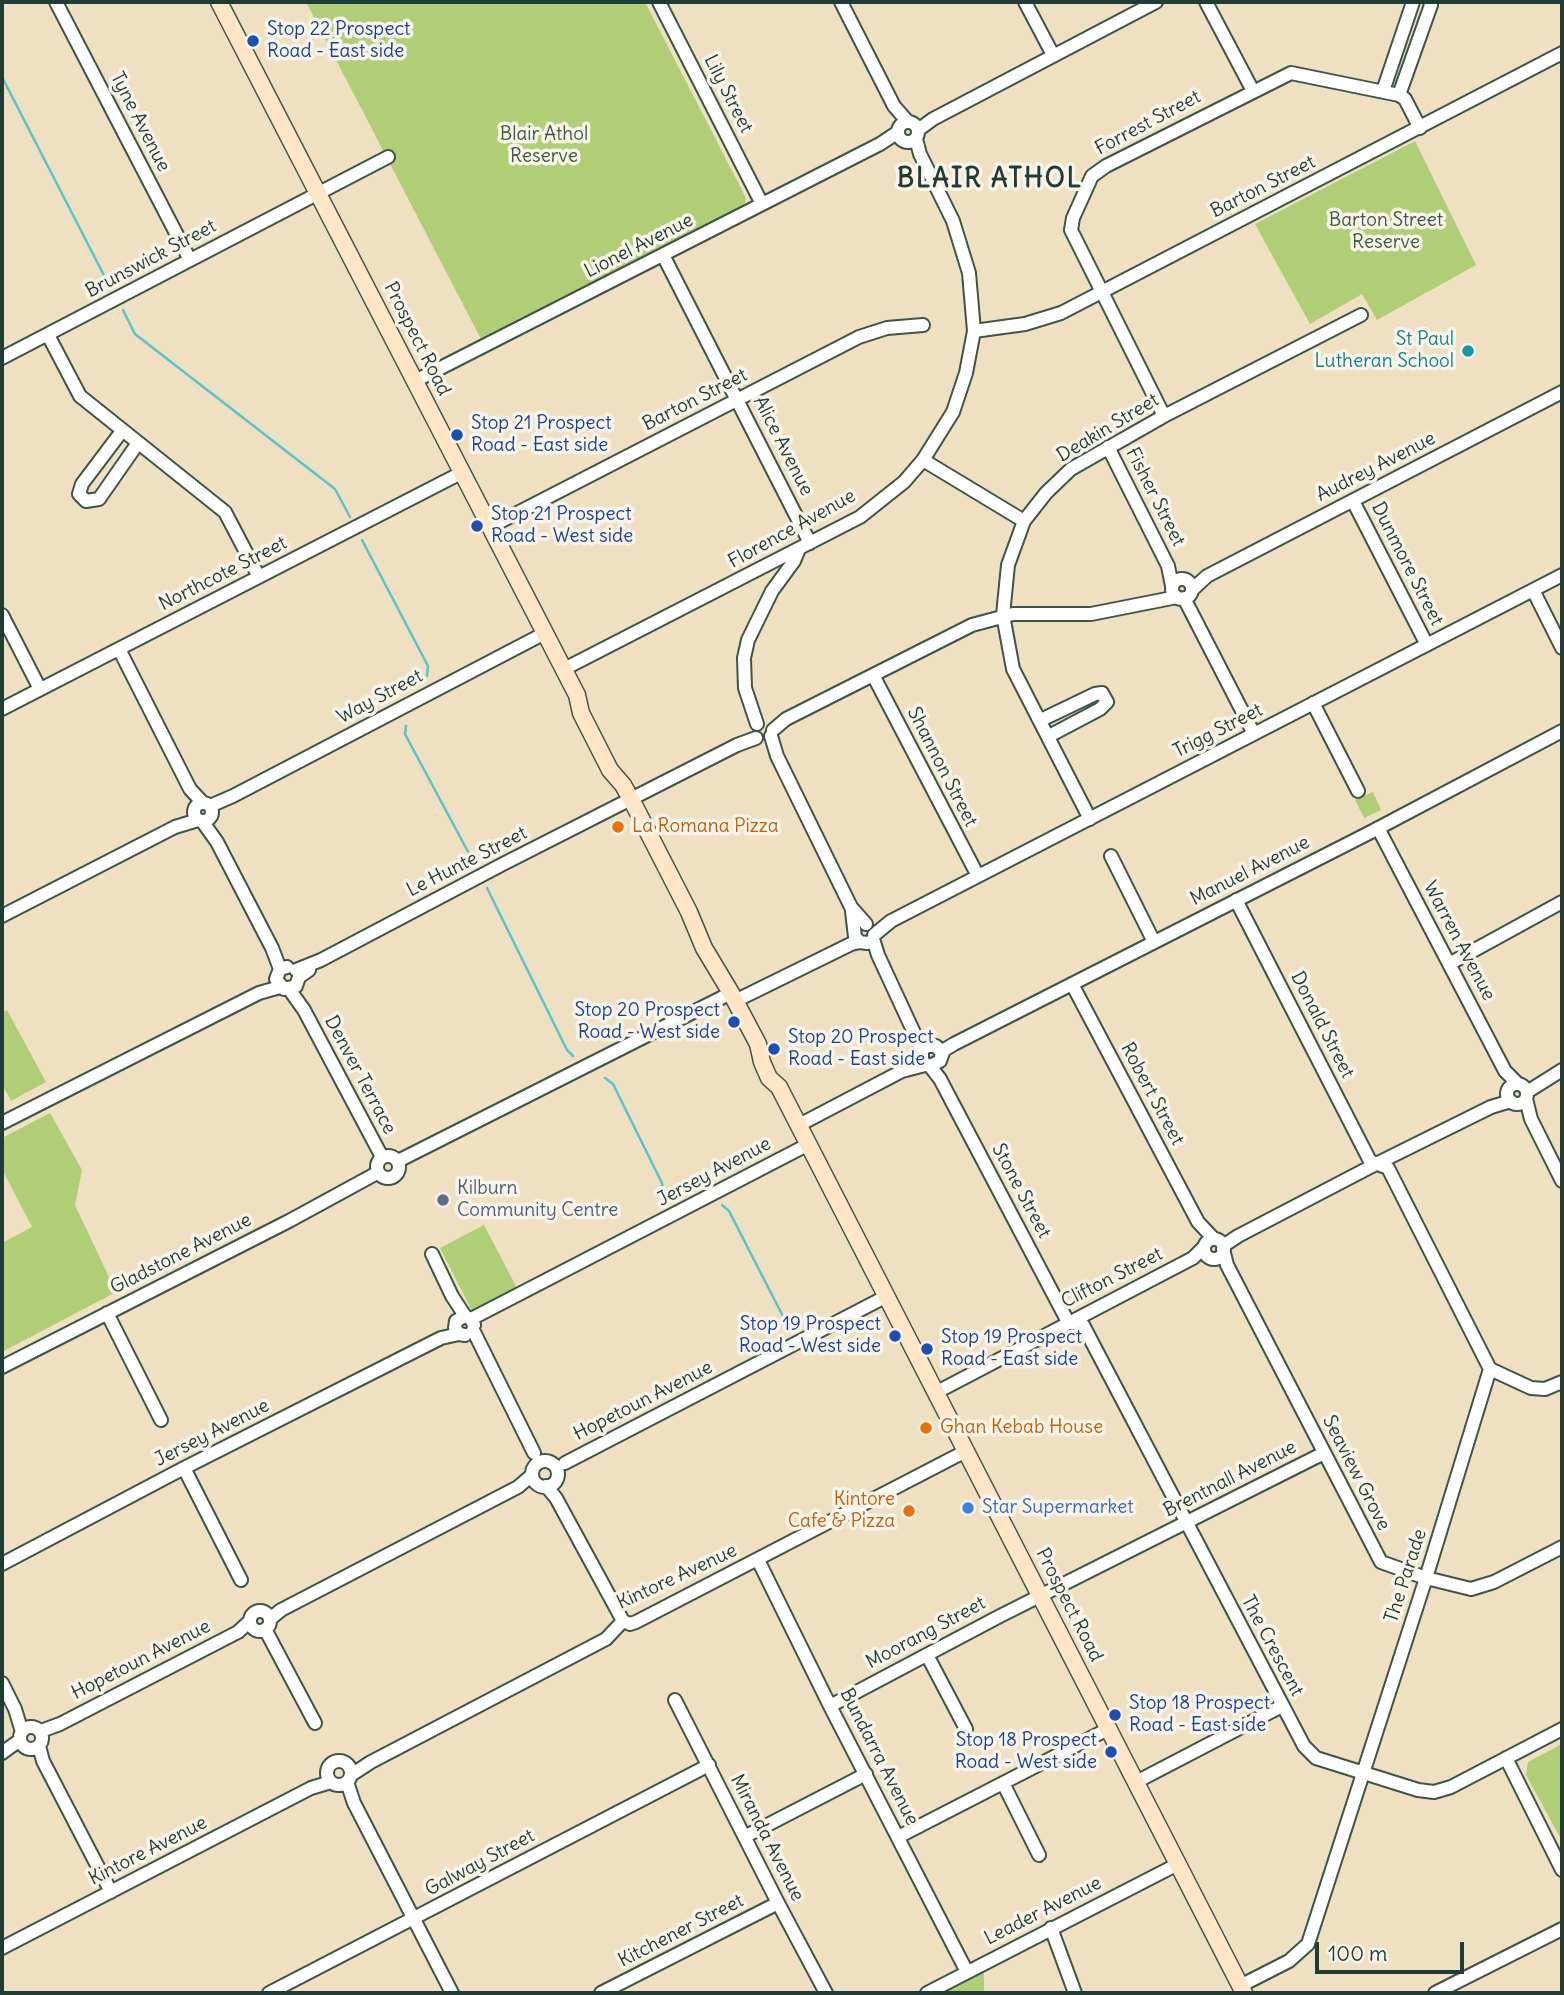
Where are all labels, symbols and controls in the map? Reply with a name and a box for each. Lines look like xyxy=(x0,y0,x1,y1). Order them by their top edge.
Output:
place label: Stop 22 Prospect Road - East side xyxy=(267,19,410,63)
marker: Stop 22 Prospect Road - East side xyxy=(245,33,261,49)
street label: Lily Street xyxy=(699,51,757,137)
street label: Tyne Avenue xyxy=(105,68,175,176)
street label: Forrest Street xyxy=(1091,86,1205,160)
park label: Blair Athol Reserve xyxy=(500,124,588,168)
street label: Barton Street xyxy=(1207,151,1319,223)
district label: BLAIR ATHOL xyxy=(898,164,1082,196)
street label: Lionel Avenue xyxy=(581,209,697,283)
park label: Barton Street Reserve xyxy=(1329,210,1443,254)
street label: Brunswick Street xyxy=(82,215,220,303)
street label: Prospect Road xyxy=(379,278,455,400)
place label: St Paul Lutheran School xyxy=(1314,329,1454,373)
marker: St Paul Lutheran School xyxy=(1460,343,1476,359)
street label: Barton Street xyxy=(639,364,751,436)
street label: Deakin Street xyxy=(1053,389,1163,467)
street label: Alice Avenue xyxy=(748,392,818,500)
place label: Stop 21 Prospect Road - East side xyxy=(471,413,612,457)
marker: Stop 21 Prospect Road - East side xyxy=(449,427,465,443)
street label: Audrey Avenue xyxy=(1313,427,1439,507)
street label: Fisher Street xyxy=(1120,444,1190,550)
street label: Florence Avenue xyxy=(724,485,860,573)
street label: Dunmore Street xyxy=(1366,498,1448,630)
place label: Stop 21 Prospect Road - West side xyxy=(491,504,633,548)
marker: Stop 21 Prospect Road - West side xyxy=(469,518,485,534)
street label: Northcote Street xyxy=(155,532,291,616)
street label: Way Street xyxy=(333,665,427,729)
street label: Trigg Street xyxy=(1170,699,1266,763)
street label: Shannon Street xyxy=(902,703,982,831)
place label: La Romana Pizza xyxy=(632,816,779,838)
marker: La Romana Pizza xyxy=(610,819,626,835)
street label: Le Hunte Street xyxy=(403,822,531,902)
street label: Manuel Avenue xyxy=(1187,831,1313,911)
street label: Warren Avenue xyxy=(1418,877,1500,1005)
street label: Donald Street xyxy=(1285,968,1359,1082)
place label: Stop 20 Prospect Road - West side xyxy=(574,1000,720,1044)
street label: Denver Terrace xyxy=(319,1012,401,1138)
marker: Stop 20 Prospect Road - West side xyxy=(726,1014,742,1030)
place label: Stop 20 Prospect Road - East side xyxy=(788,1027,934,1071)
street label: Robert Street xyxy=(1115,1039,1189,1149)
marker: Stop 20 Prospect Road - East side xyxy=(766,1041,782,1057)
street label: Jersey Avenue xyxy=(653,1132,775,1212)
street label: Stone Street xyxy=(987,1140,1055,1242)
place label: Kilburn Community Centre xyxy=(457,1178,618,1222)
marker: Kilburn Community Centre xyxy=(435,1192,451,1208)
street label: Gladstone Avenue xyxy=(107,1209,255,1299)
street label: Clifton Street xyxy=(1058,1243,1166,1313)
place label: Stop 19 Prospect Road - West side xyxy=(739,1314,881,1358)
place label: Stop 19 Prospect Road - East side xyxy=(941,1327,1082,1371)
marker: Stop 19 Prospect Road - West side xyxy=(887,1328,903,1344)
marker: Stop 19 Prospect Road - East side xyxy=(919,1341,935,1357)
street label: Hopetoun Avenue xyxy=(570,1356,716,1446)
street label: Jersey Avenue xyxy=(151,1394,273,1472)
street label: Seaview Grove xyxy=(1317,1412,1395,1534)
place label: Ghan Kebab House xyxy=(940,1417,1103,1439)
marker: Ghan Kebab House xyxy=(918,1420,934,1436)
street label: Brentnall Avenue xyxy=(1160,1436,1300,1522)
place label: Kintore Cafe & Pizza xyxy=(788,1489,895,1533)
place label: Star Supermarket xyxy=(982,1497,1134,1519)
marker: Star Supermarket xyxy=(960,1500,976,1516)
marker: Kintore Cafe & Pizza xyxy=(901,1503,917,1519)
street label: The Parade xyxy=(1380,1526,1432,1626)
street label: Kintore Avenue xyxy=(613,1539,741,1615)
street label: Prospect Road xyxy=(1031,1544,1107,1666)
street label: Moorang Street xyxy=(862,1592,990,1674)
street label: The Crescent xyxy=(1236,1592,1308,1700)
street label: Hopetoun Avenue xyxy=(68,1615,214,1705)
street label: Bundarra Avenue xyxy=(835,1685,923,1829)
place label: Stop 18 Prospect Road - East side xyxy=(1129,1693,1270,1737)
marker: Stop 18 Prospect Road - East side xyxy=(1107,1707,1123,1723)
place label: Stop 18 Prospect Road - West side xyxy=(955,1730,1097,1774)
marker: Stop 18 Prospect Road - West side xyxy=(1103,1744,1119,1760)
street label: Miranda Avenue xyxy=(725,1771,809,1905)
street label: Kintore Avenue xyxy=(85,1811,211,1891)
street label: Galway Street xyxy=(421,1825,539,1901)
street label: Leader Avenue xyxy=(981,1872,1105,1950)
street label: Kitchener Street xyxy=(615,1890,747,1972)
scale bar xyxy=(1319,1928,1468,1972)
text: 100 m xyxy=(1328,1940,1387,1967)

